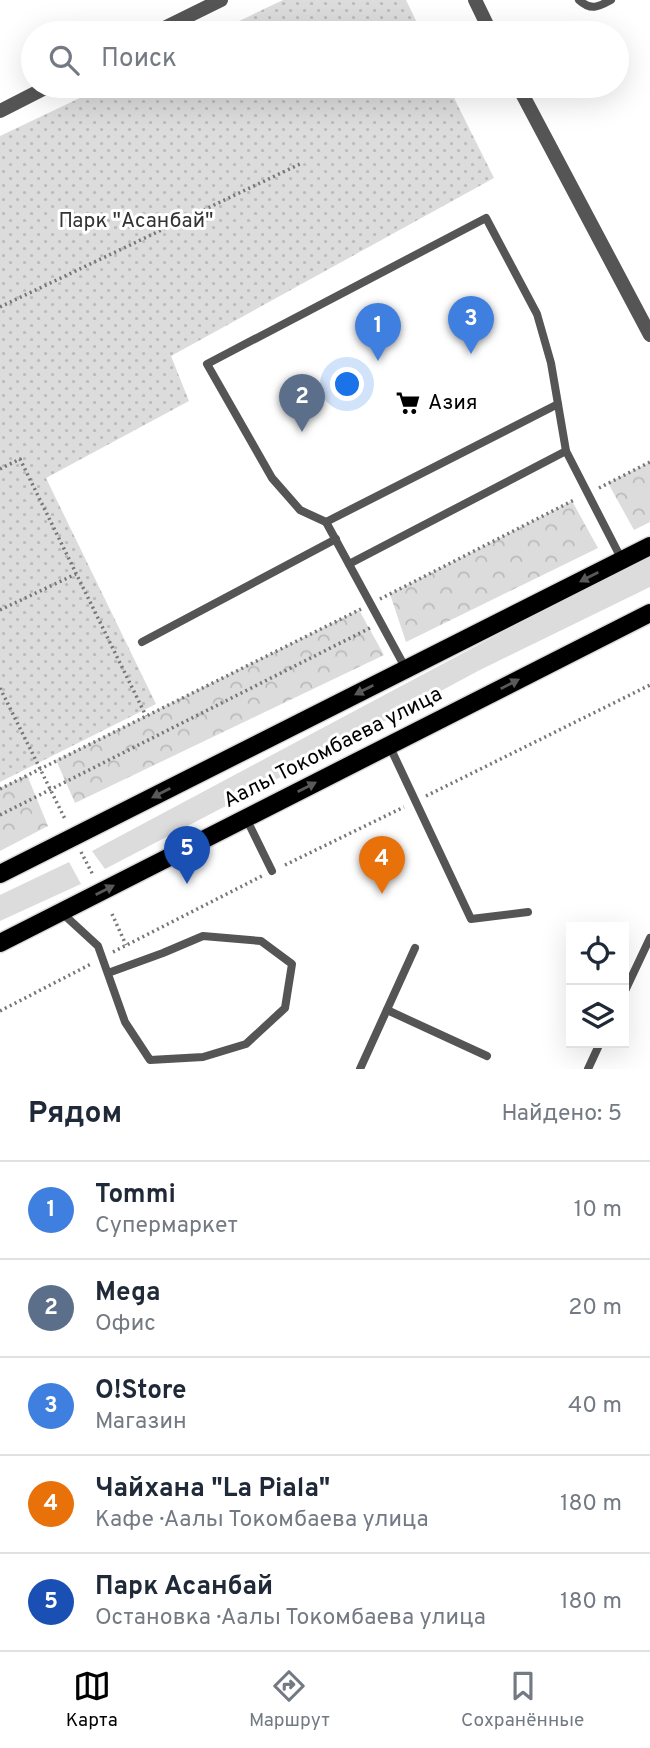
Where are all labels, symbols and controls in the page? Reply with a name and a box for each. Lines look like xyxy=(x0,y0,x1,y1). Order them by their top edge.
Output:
search box xyxy=(21,21,629,98)
icon: search xyxy=(45,41,83,79)
text: Поиск xyxy=(101,43,177,76)
park label: Парк "Асанбай" xyxy=(59,208,213,235)
pin: 3 xyxy=(448,296,494,354)
pin: 1 xyxy=(355,303,401,361)
your location xyxy=(330,367,364,401)
pin: 2 xyxy=(279,374,325,432)
supermarket icon: Азия xyxy=(394,389,422,417)
place label: Азия xyxy=(428,390,478,417)
one-way arrow xyxy=(579,571,599,582)
one-way arrow xyxy=(500,679,520,690)
street label: Аалы Токомбаева улица xyxy=(219,681,447,815)
one-way arrow xyxy=(354,685,374,696)
one-way arrow xyxy=(297,782,317,793)
one-way arrow xyxy=(151,787,171,799)
pin: 5 xyxy=(164,826,210,884)
pin: 4 xyxy=(359,836,405,894)
one-way arrow xyxy=(95,885,115,897)
map controls xyxy=(566,922,629,1048)
button: locate xyxy=(566,922,629,985)
button: layers xyxy=(566,985,629,1048)
text: Рядом xyxy=(28,1096,122,1133)
text: Найдено: 5 xyxy=(501,1100,622,1129)
text: Tommi xyxy=(95,1179,176,1212)
text: 1 xyxy=(46,1196,56,1225)
text: 10 m xyxy=(574,1196,622,1225)
text: Супермаркет xyxy=(95,1212,238,1241)
text: Mega xyxy=(95,1277,161,1310)
text: 2 xyxy=(44,1294,58,1323)
text: 20 m xyxy=(568,1294,622,1323)
text: Офис xyxy=(95,1310,156,1339)
text: O!Store xyxy=(95,1375,186,1408)
text: 3 xyxy=(44,1392,58,1421)
text: 40 m xyxy=(568,1392,622,1421)
text: Магазин xyxy=(95,1408,187,1437)
text: Чайхана "La Piala" xyxy=(95,1473,330,1506)
text: 4 xyxy=(44,1490,58,1519)
text: 180 m xyxy=(560,1490,622,1519)
text: Кафе · Аалы Токомбаева улица xyxy=(95,1506,429,1535)
text: Парк Асанбай xyxy=(95,1571,273,1604)
text: 5 xyxy=(44,1588,58,1617)
text: 180 m xyxy=(560,1588,622,1617)
text: Остановка · Аалы Токомбаева улица xyxy=(95,1604,486,1633)
tab: Карта xyxy=(66,1667,118,1733)
tab: Маршрут xyxy=(249,1667,330,1733)
tab: Сохранённые xyxy=(461,1667,584,1733)

